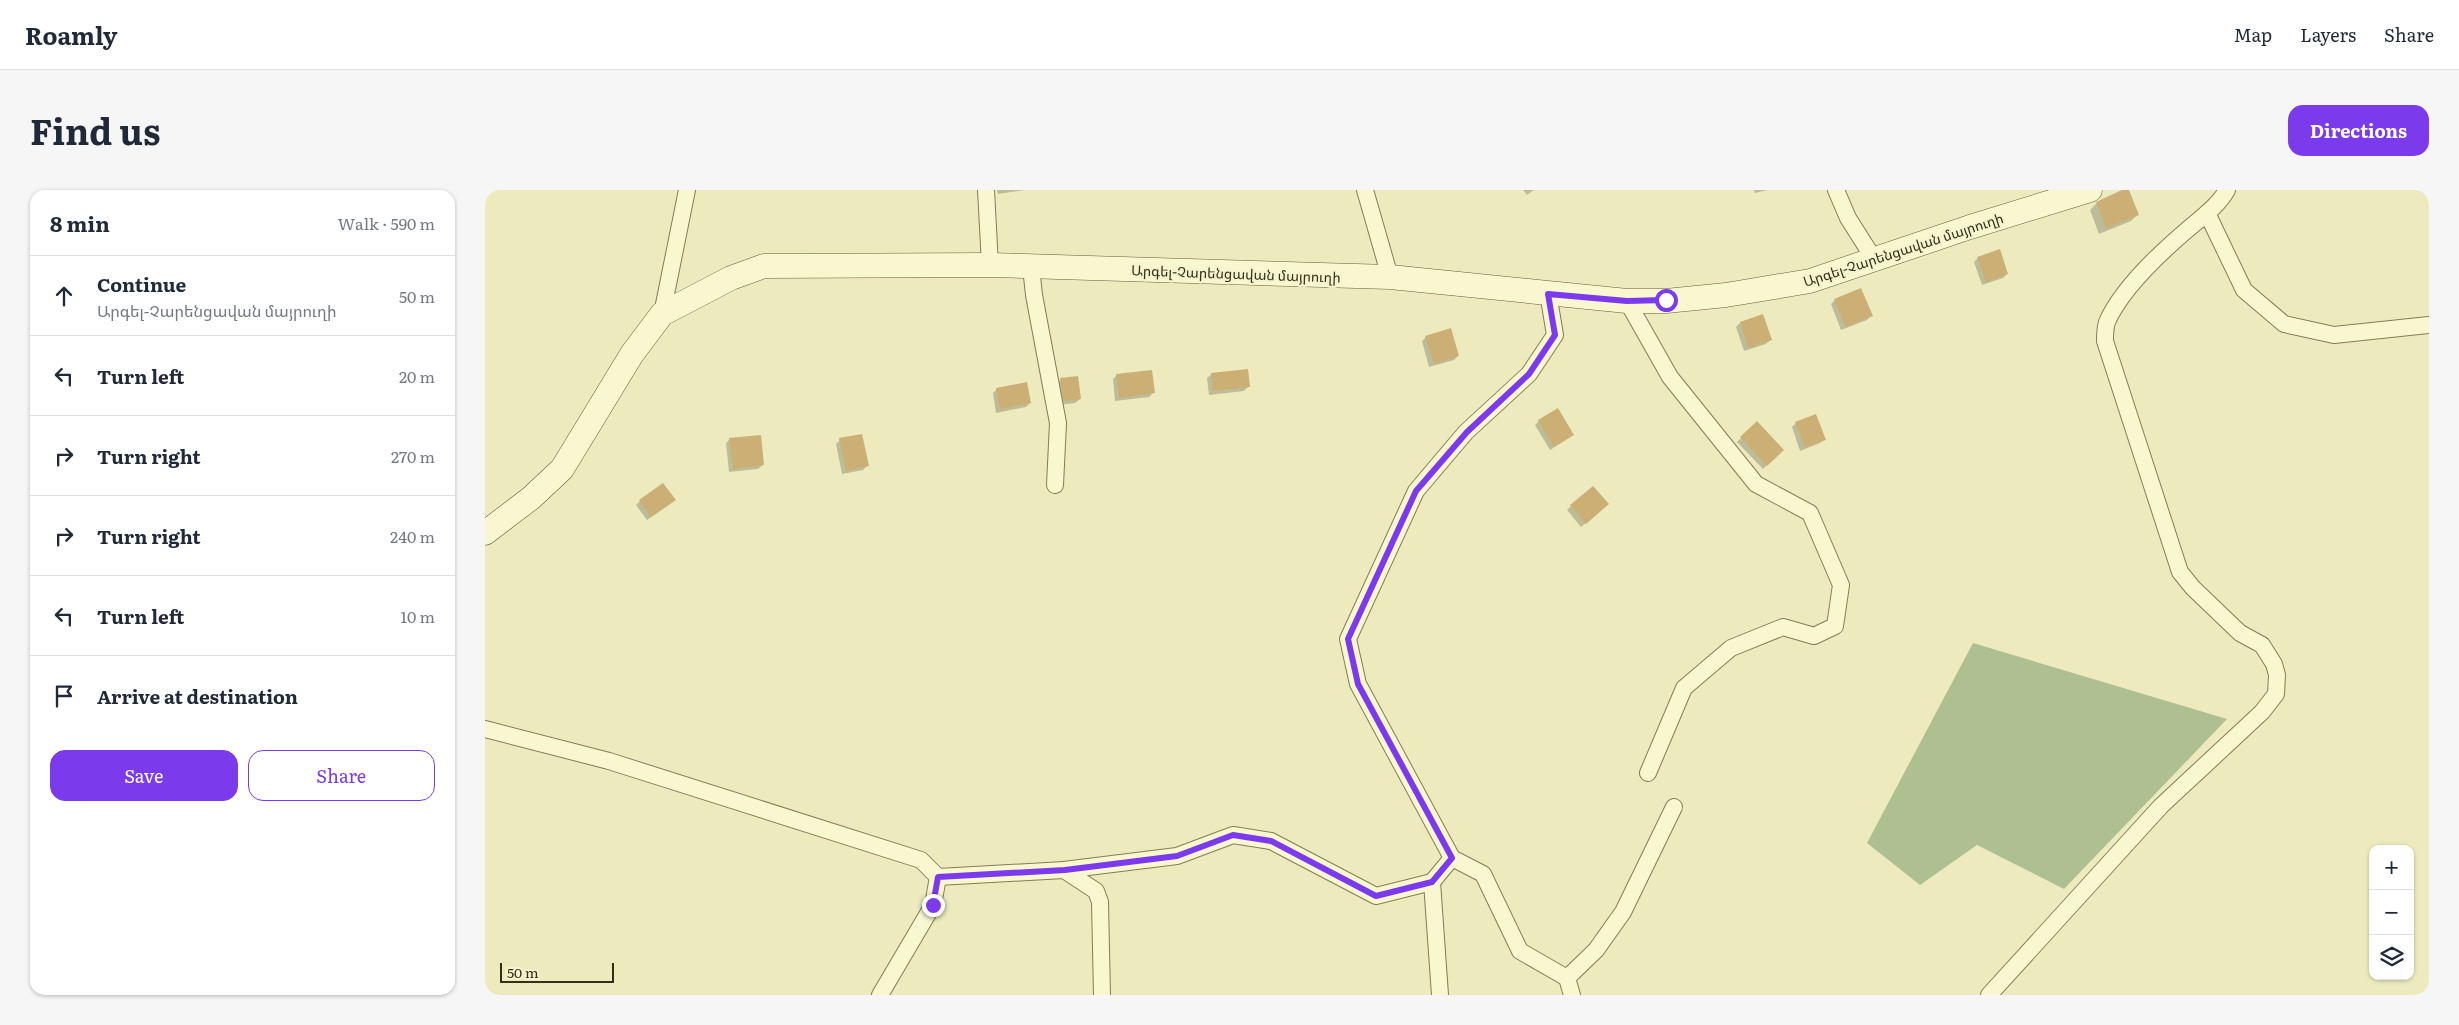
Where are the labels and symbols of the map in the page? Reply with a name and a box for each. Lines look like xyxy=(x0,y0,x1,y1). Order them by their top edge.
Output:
street label: Արգել-Չարենցավան մայրուղի xyxy=(1800,207,2006,291)
street label: Արգել-Չարենցավան մայրուղի xyxy=(1131,259,1341,287)
route start xyxy=(1655,289,1678,312)
route end xyxy=(922,894,945,917)
scale bar xyxy=(500,960,614,983)

